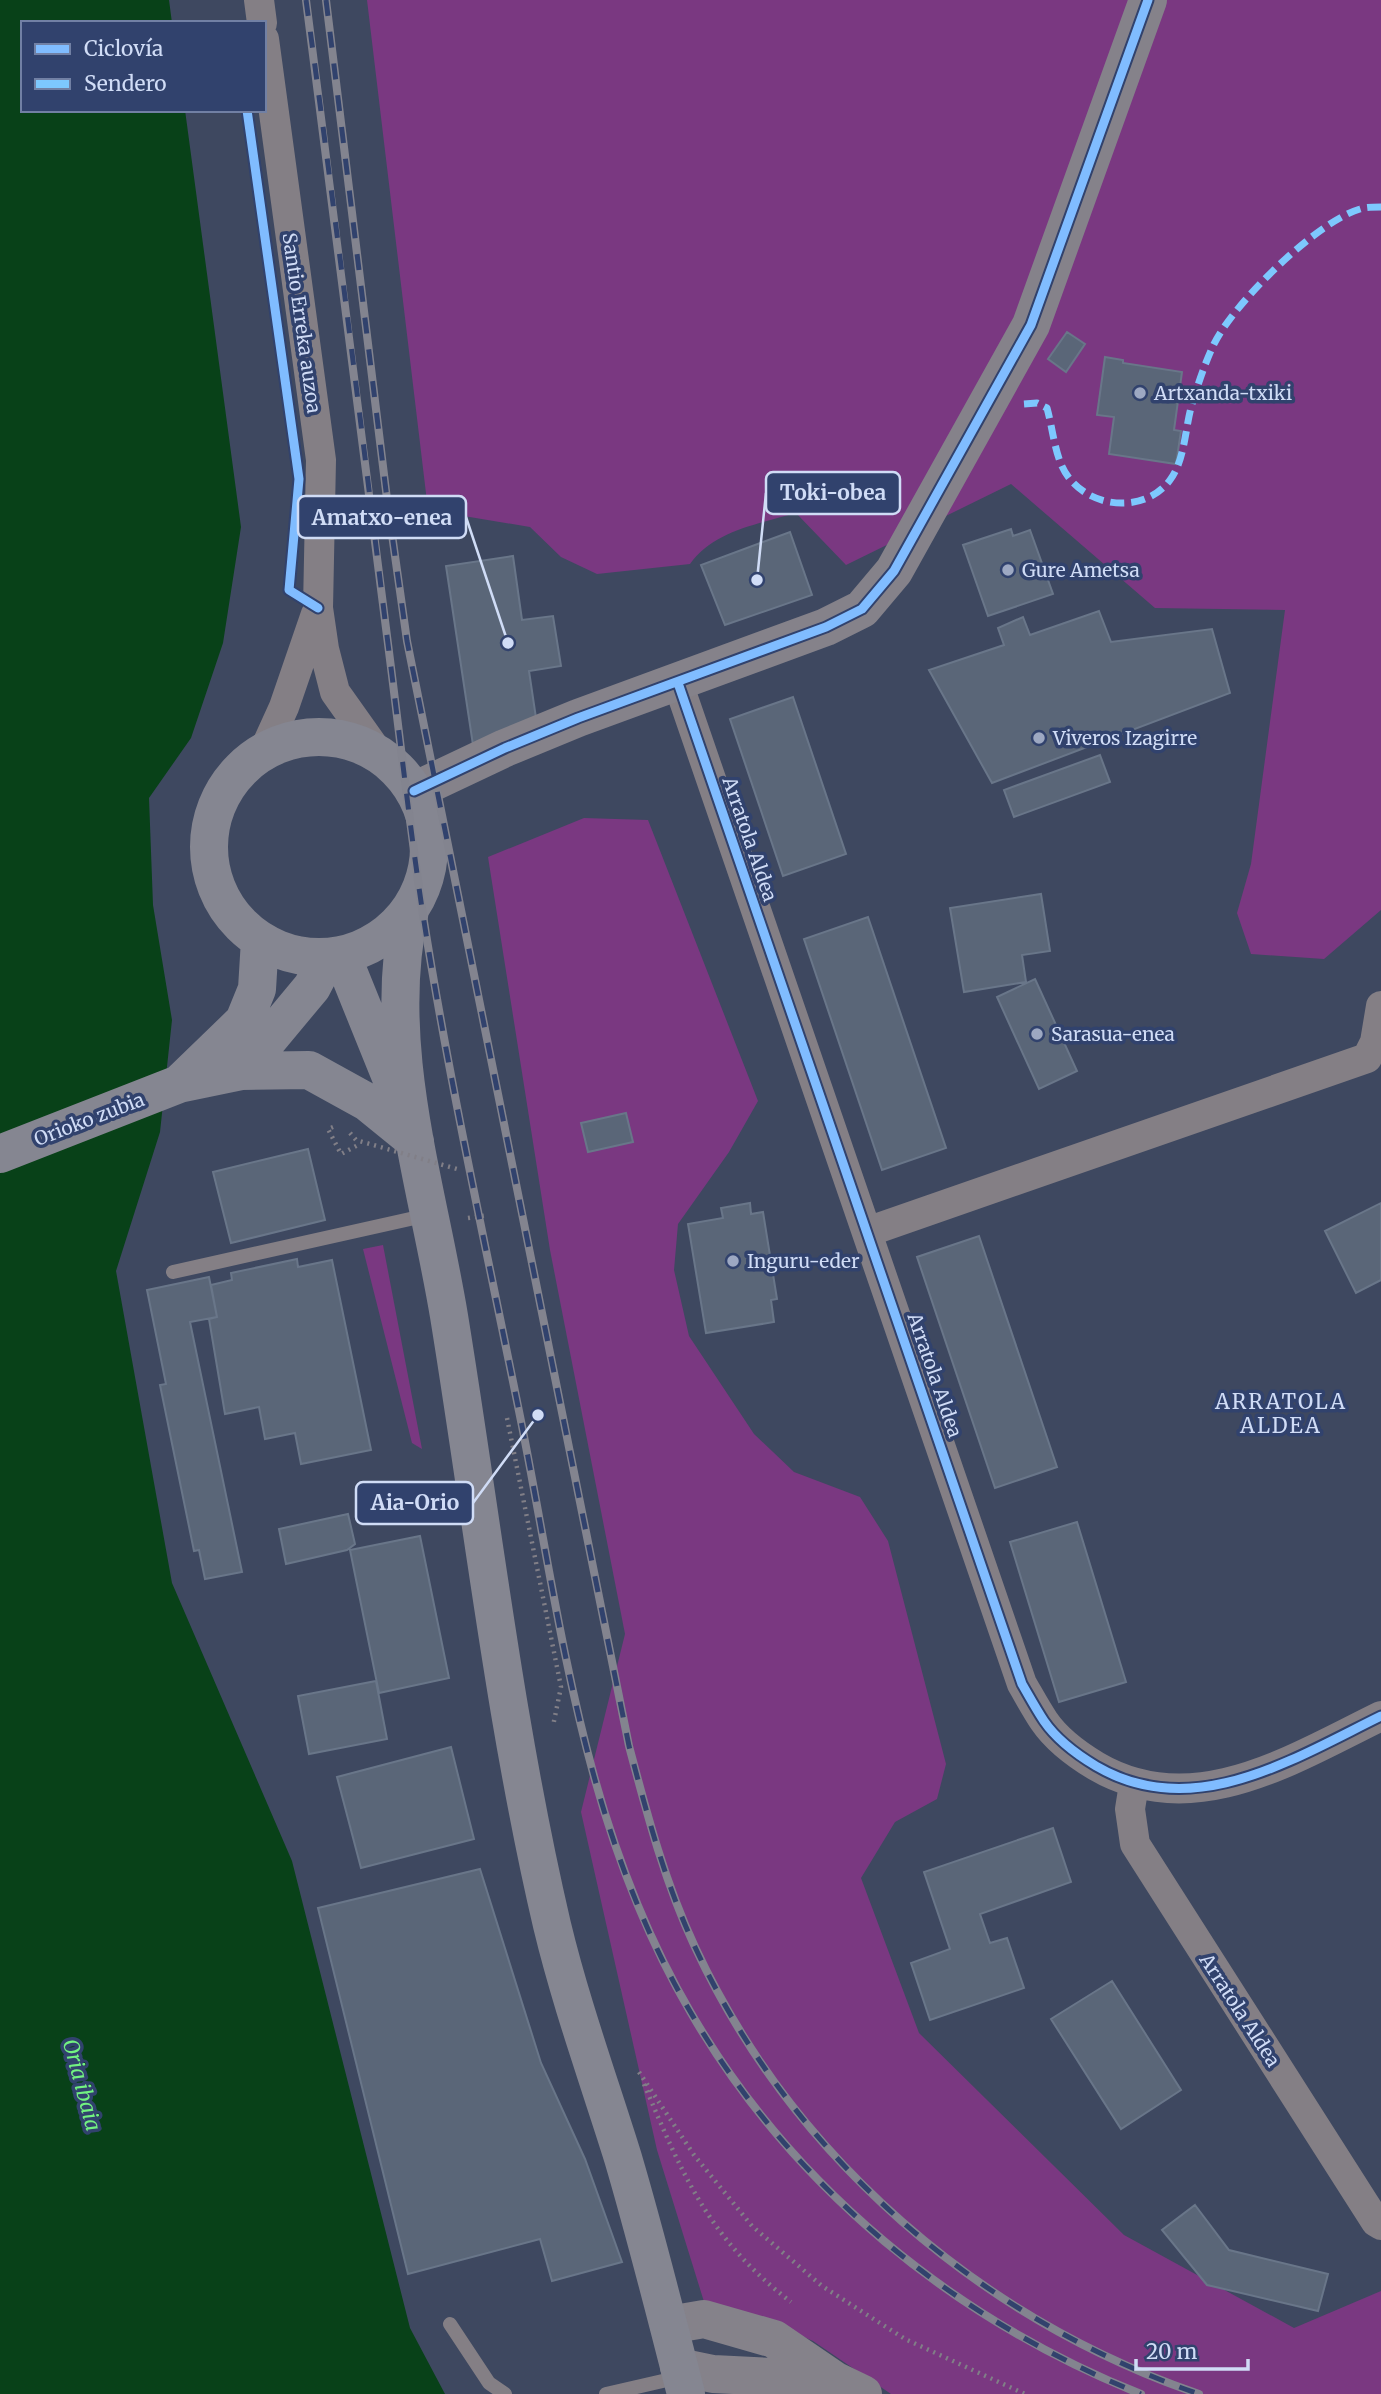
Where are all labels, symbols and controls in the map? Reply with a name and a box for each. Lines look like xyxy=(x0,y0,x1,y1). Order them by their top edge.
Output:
legend xyxy=(21,21,266,112)
text: Ciclovía xyxy=(84,35,163,62)
text: Sendero xyxy=(84,70,167,97)
street label: Santio Erreka auzoa xyxy=(277,231,327,415)
place label: Artxanda-txiki xyxy=(1153,381,1292,405)
marker: Artxanda-txiki xyxy=(1132,385,1148,401)
callout: Toki-obea xyxy=(766,472,900,514)
text: Toki-obea xyxy=(780,479,886,506)
callout: Amatxo-enea xyxy=(298,496,466,538)
text: Amatxo-enea xyxy=(311,504,453,531)
place label: Gure Ametsa xyxy=(1022,558,1140,582)
marker: Gure Ametsa xyxy=(1000,562,1016,578)
place label: Viveros Izagirre xyxy=(1052,726,1197,750)
marker: Viveros Izagirre xyxy=(1031,730,1047,746)
street label: Arratola Aldea xyxy=(717,773,783,904)
place label: Sarasua-enea xyxy=(1051,1022,1175,1046)
marker: Sarasua-enea xyxy=(1029,1026,1045,1042)
street label: Orioko zubia xyxy=(31,1087,147,1151)
place label: Inguru-eder xyxy=(747,1249,860,1273)
marker: Inguru-eder xyxy=(725,1253,741,1269)
street label: Arratola Aldea xyxy=(902,1309,968,1440)
district label: ARRATOLA ALDEA xyxy=(1214,1388,1347,1439)
callout: Aia-Orio xyxy=(356,1482,473,1524)
text: Aia-Orio xyxy=(370,1489,459,1516)
street label: Arratola Aldea xyxy=(1194,1948,1286,2071)
water label: Oria ibaia xyxy=(57,2036,107,2134)
scale bar xyxy=(1136,2328,1248,2372)
text: 20 m xyxy=(1146,2338,1198,2365)

